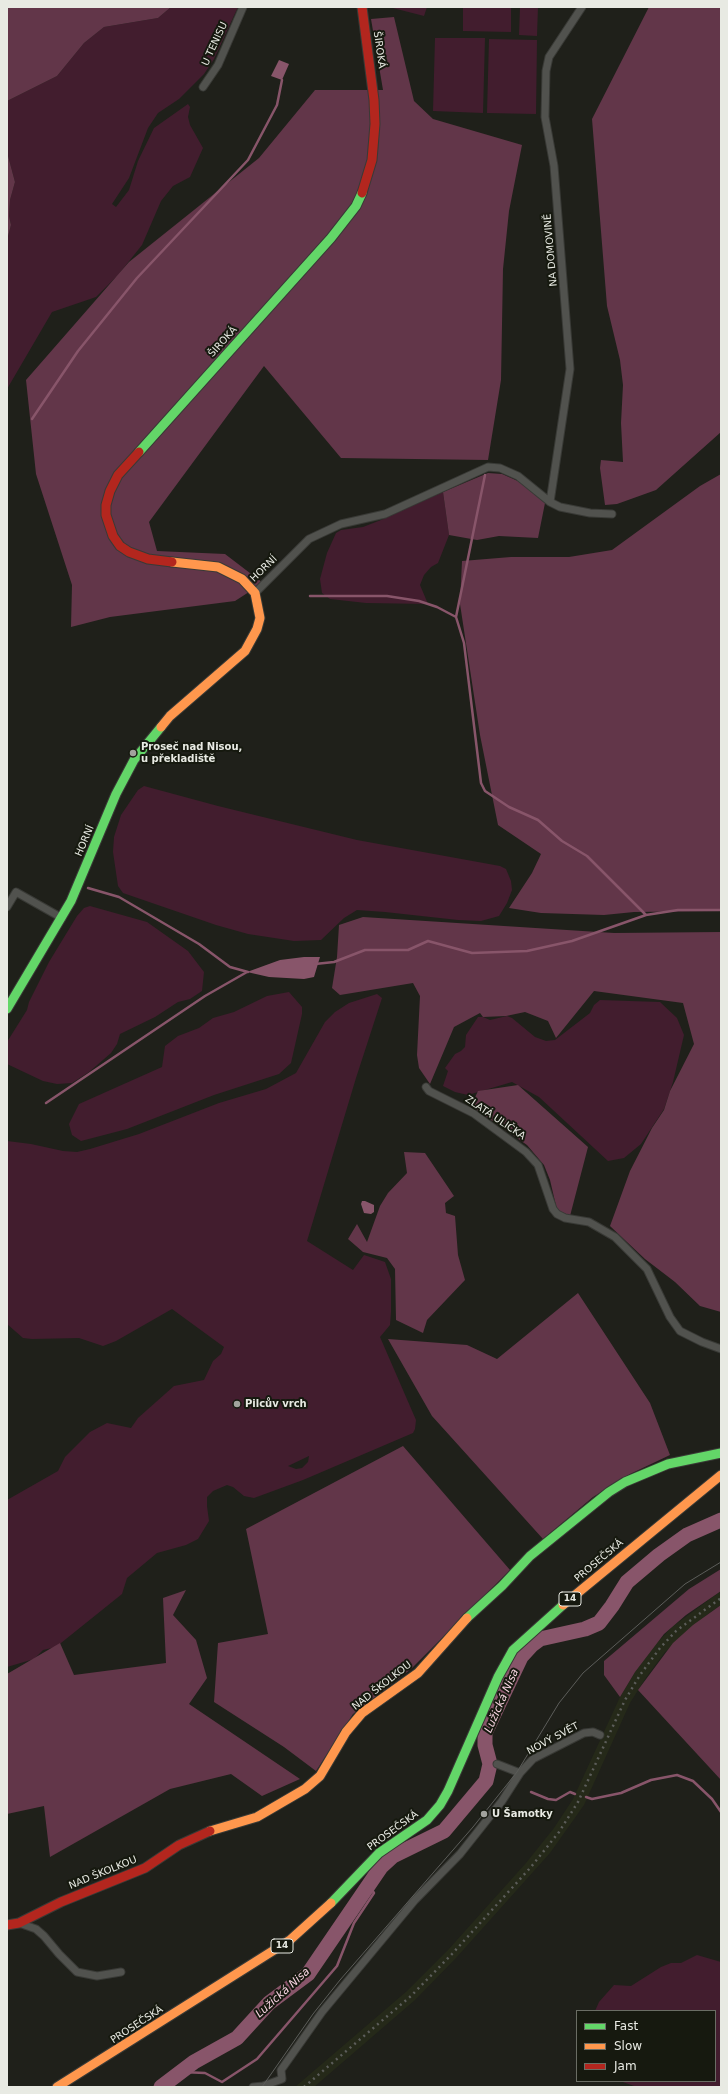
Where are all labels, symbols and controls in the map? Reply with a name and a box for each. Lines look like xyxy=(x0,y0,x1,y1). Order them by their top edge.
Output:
street label: U TENISU xyxy=(200,20,230,68)
street label: ŠIROKÁ xyxy=(370,31,388,69)
street label: NA DOMOVINĚ xyxy=(542,213,560,287)
street label: ŠIROKÁ xyxy=(206,324,240,360)
street label: HORNÍ xyxy=(248,553,280,585)
place label: Proseč nad Nisou, u překladiště xyxy=(141,741,242,764)
marker: Proseč nad Nisou, u překladiště xyxy=(128,748,138,758)
street label: HORNÍ xyxy=(73,824,97,858)
street label: ZLATÁ ULIČKA xyxy=(463,1093,527,1143)
place label: Pilcův vrch xyxy=(245,1398,307,1410)
marker: Pilcův vrch xyxy=(232,1399,242,1409)
street label: PROSEČSKÁ xyxy=(572,1537,626,1585)
road number: 14 xyxy=(559,1592,581,1606)
street label: NAD ŠKOLKOU xyxy=(350,1659,414,1713)
water label: Lužická Nisa xyxy=(482,1667,522,1735)
street label: NOVÝ SVĚT xyxy=(525,1720,581,1758)
street label: PROSEČSKÁ xyxy=(365,1808,421,1854)
place label: U Šamotky xyxy=(492,1808,553,1820)
marker: U Šamotky xyxy=(479,1809,489,1819)
street label: NAD ŠKOLKOU xyxy=(67,1854,139,1892)
road number: 14 xyxy=(271,1939,293,1953)
water label: Lužická Nisa xyxy=(253,1965,313,2021)
street label: PROSEČSKÁ xyxy=(109,2004,165,2046)
legend xyxy=(576,2010,716,2082)
text: Fast xyxy=(614,2019,638,2033)
text: Slow xyxy=(614,2039,642,2053)
text: Jam xyxy=(614,2059,637,2073)

